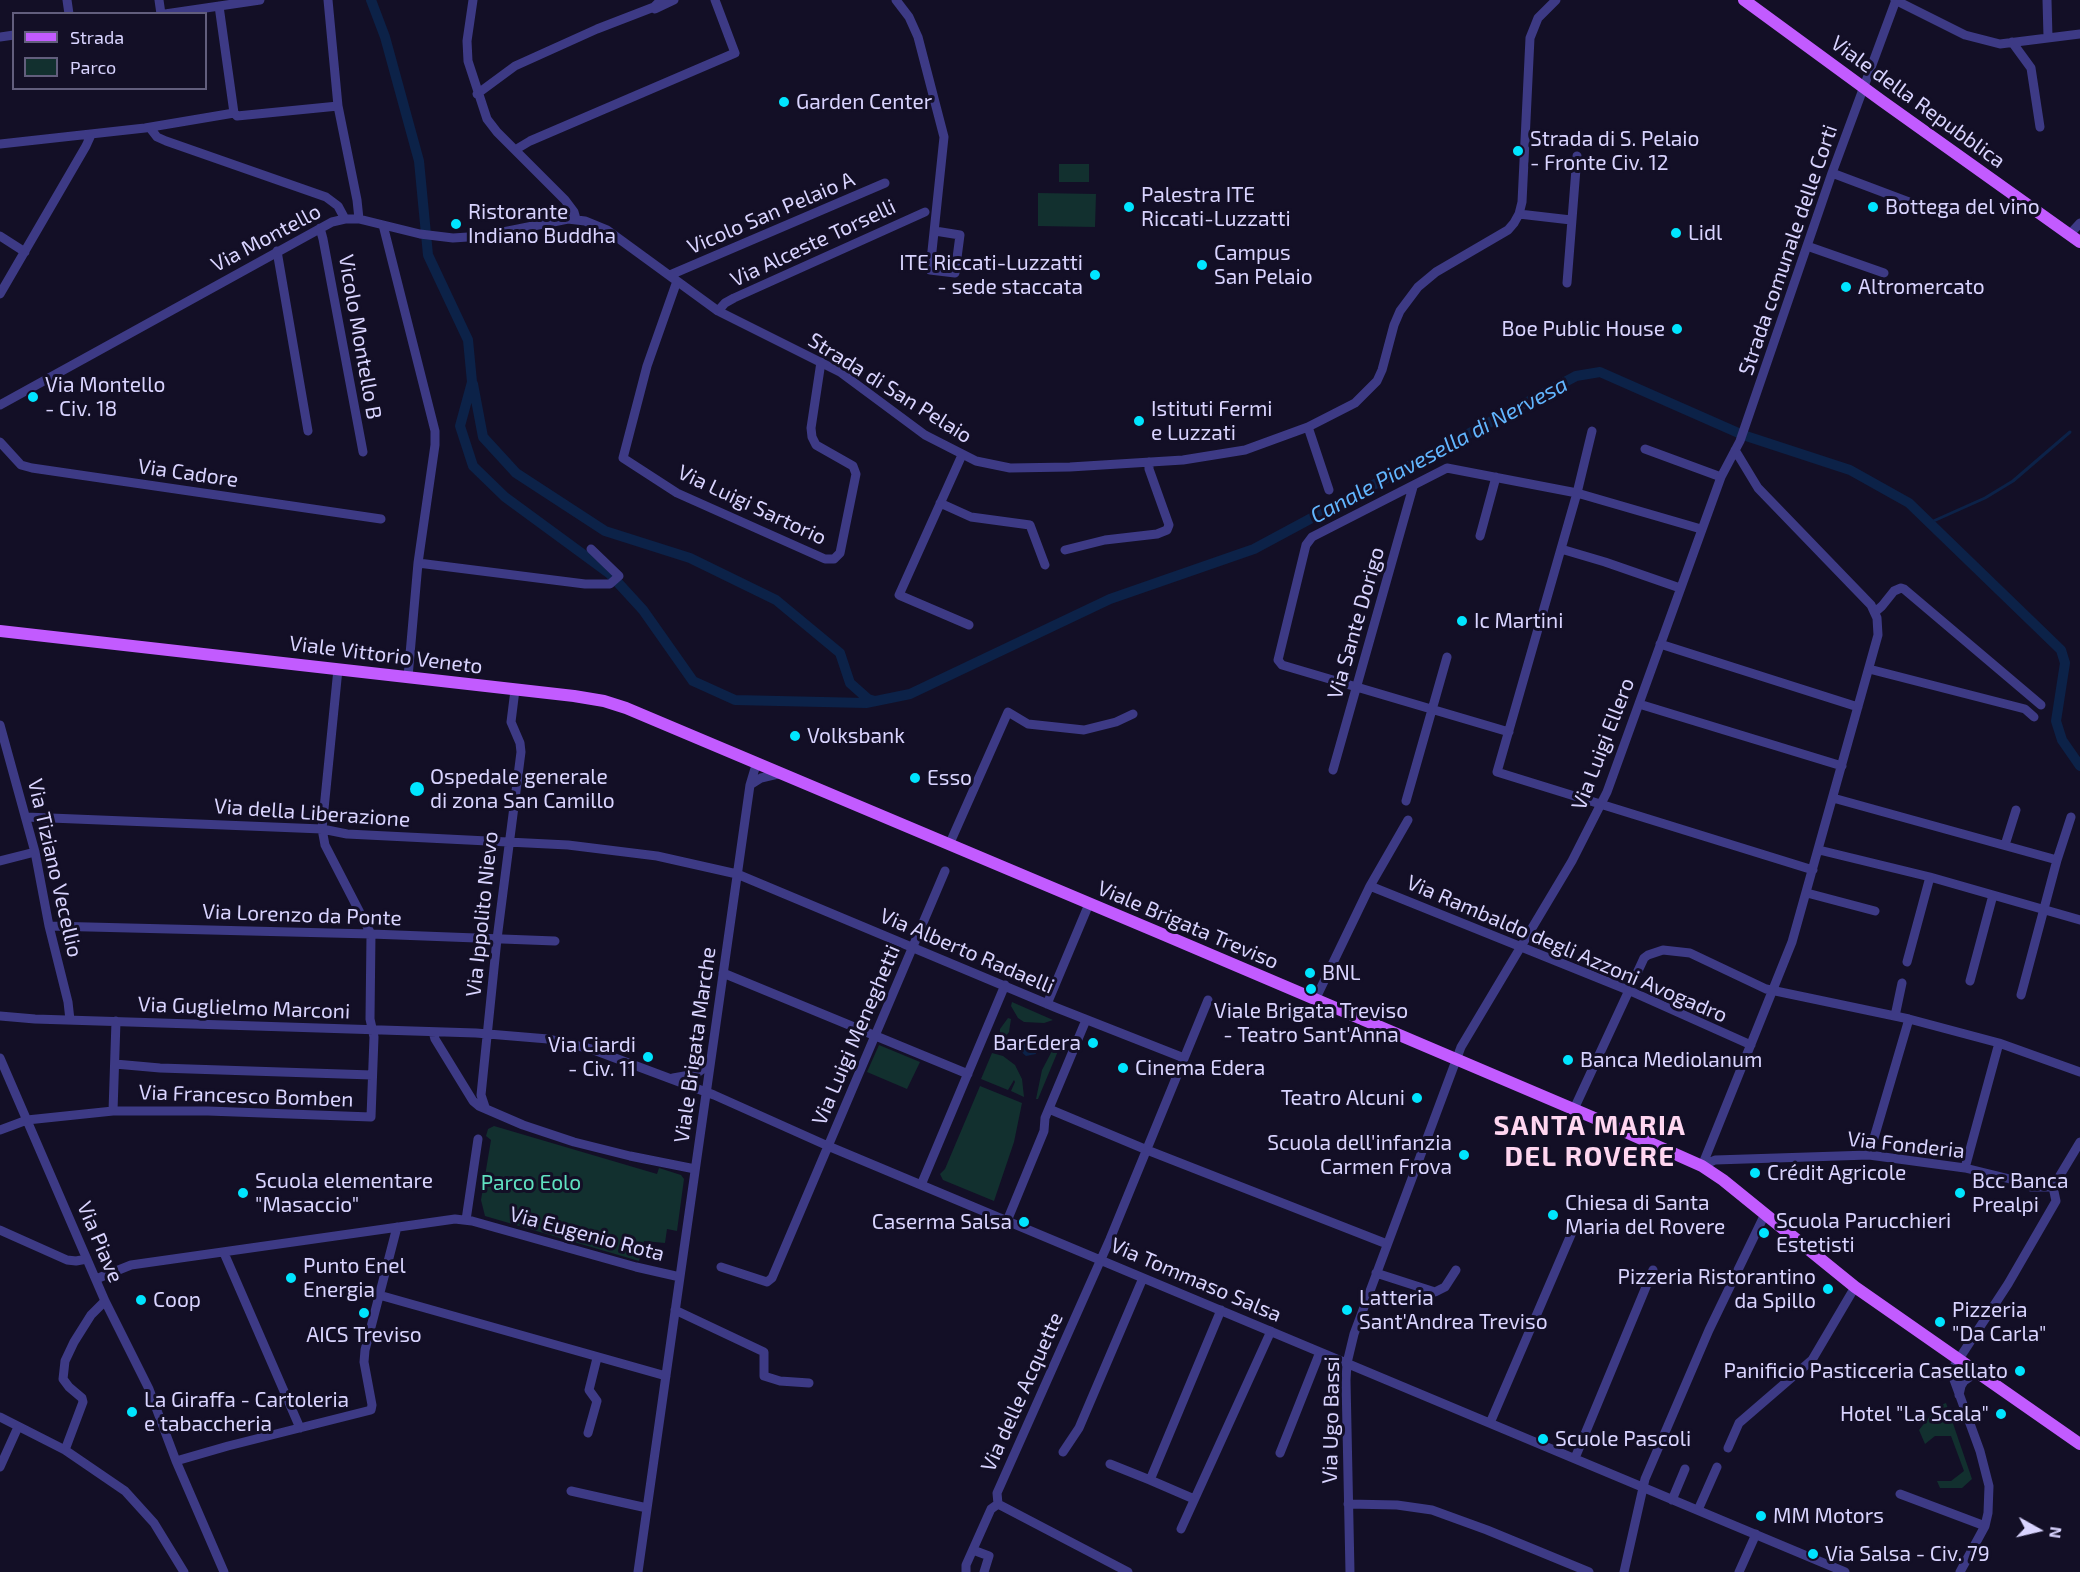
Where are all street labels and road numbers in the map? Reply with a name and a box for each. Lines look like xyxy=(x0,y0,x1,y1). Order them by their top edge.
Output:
street label: Viale della Repubblica xyxy=(1826,30,2010,174)
street label: Strada comunale delle Corti xyxy=(1733,121,1843,379)
street label: Vicolo San Pelaio A xyxy=(684,166,858,260)
street label: Via Alceste Torselli xyxy=(726,194,900,292)
street label: Via Montello xyxy=(207,199,325,277)
street label: Vicolo Montello B xyxy=(333,253,387,421)
street label: Strada di San Pelaio xyxy=(803,327,977,449)
street label: Via Cadore xyxy=(136,453,240,493)
street label: Via Luigi Sartorio xyxy=(674,460,830,550)
street label: Via Sante Dorigo xyxy=(1322,544,1390,702)
street label: Viale Vittorio Veneto xyxy=(288,631,484,679)
street label: Via Luigi Ellero xyxy=(1566,674,1640,814)
street label: Via Tiziano Vecellio xyxy=(22,776,88,960)
street label: Via della Liberazione xyxy=(213,794,411,832)
street label: Via Ippolito Nievo xyxy=(461,830,503,998)
street label: Via Rambaldo degli Azzoni Avogadro xyxy=(1403,870,1731,1028)
street label: Viale Brigata Treviso xyxy=(1094,875,1282,975)
street label: Via Lorenzo da Ponte xyxy=(202,899,402,931)
street label: Via Alberto Radaelli xyxy=(876,903,1058,999)
street label: Via Luigi Meneghetti xyxy=(807,941,905,1129)
street label: Viale Brigata Marche xyxy=(669,945,721,1145)
street label: Via Guglielmo Marconi xyxy=(137,992,351,1024)
street label: Via Francesco Bomben xyxy=(138,1080,354,1112)
street label: Via Fonderia xyxy=(1846,1126,1966,1164)
street label: Via Piave xyxy=(72,1198,128,1286)
street label: Via Eugenio Rota xyxy=(507,1201,667,1267)
street label: Via Tommaso Salsa xyxy=(1107,1233,1285,1327)
street label: Via delle Acquette xyxy=(976,1308,1068,1476)
street label: Via Ugo Bassi xyxy=(1317,1356,1345,1484)

